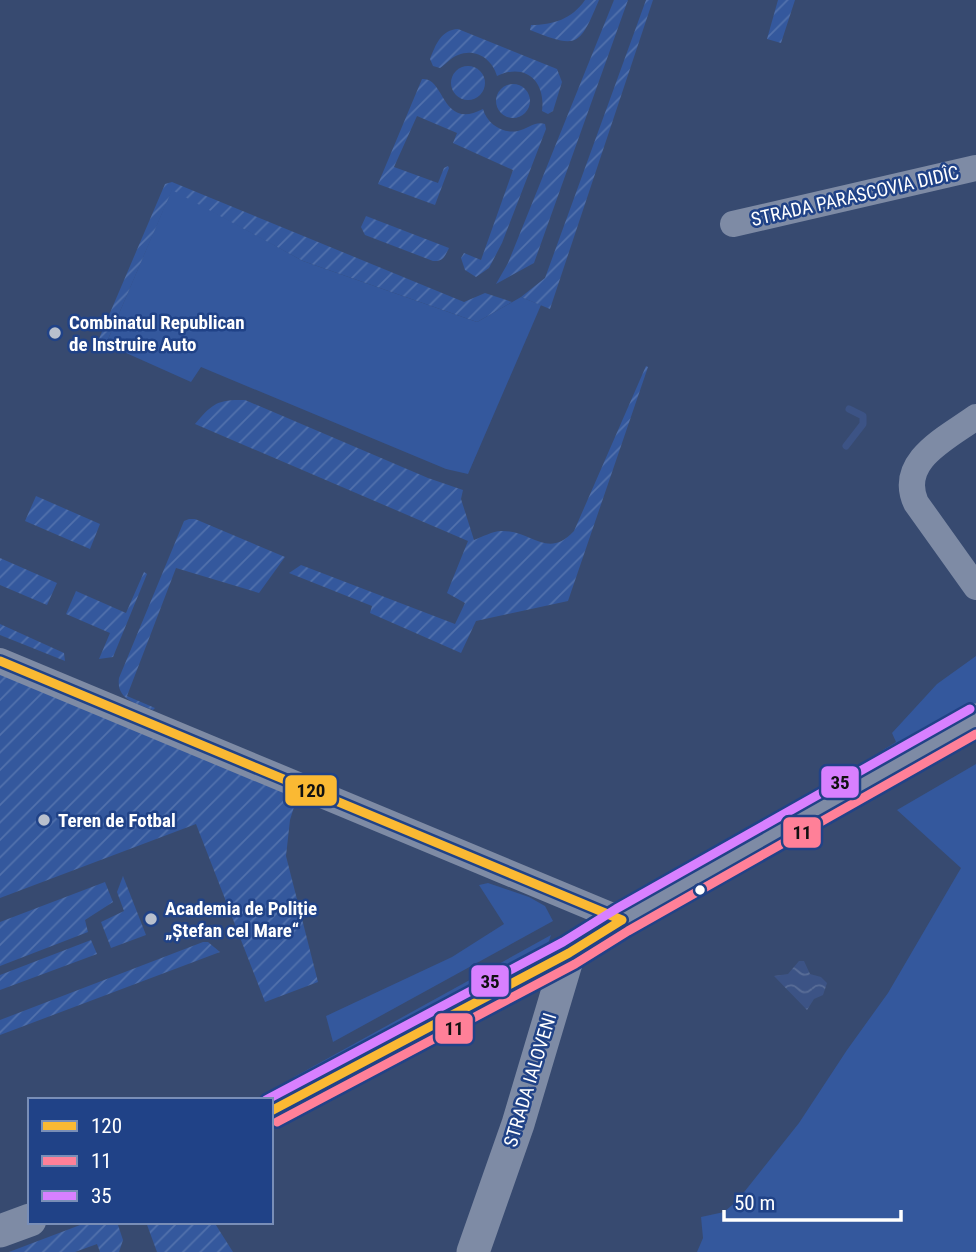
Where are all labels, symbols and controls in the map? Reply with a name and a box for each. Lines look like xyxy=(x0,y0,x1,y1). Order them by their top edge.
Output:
street label: STRADA PARASCOVIA DIDÎC xyxy=(749,161,961,231)
place label: Combinatul Republican de Instruire Auto xyxy=(69,311,245,356)
marker: Combinatul Republican de Instruire Auto xyxy=(47,325,63,341)
line badge: 35 xyxy=(820,765,860,799)
text: 35 xyxy=(830,771,850,794)
line badge: 120 xyxy=(284,774,338,807)
text: 120 xyxy=(297,779,325,802)
place label: Teren de Fotbal xyxy=(58,809,176,832)
marker: Teren de Fotbal xyxy=(36,812,52,828)
line badge: 11 xyxy=(782,816,822,849)
text: 11 xyxy=(792,821,812,844)
unlabelled marker xyxy=(693,883,707,897)
place label: Academia de Poliție „Ștefan cel Mare“ xyxy=(165,897,317,942)
marker: Academia de Poliție „Ștefan cel Mare“ xyxy=(143,911,159,927)
line badge: 35 xyxy=(470,964,510,998)
text: 35 xyxy=(480,970,500,993)
street label: STRADA IALOVENI xyxy=(499,1010,561,1150)
line badge: 11 xyxy=(434,1012,474,1045)
text: 11 xyxy=(444,1017,464,1040)
legend xyxy=(28,1098,273,1224)
text: 120 xyxy=(91,1114,122,1138)
text: 11 xyxy=(91,1149,112,1173)
scale bar xyxy=(724,1178,901,1222)
text: 35 xyxy=(91,1184,112,1208)
text: 50 m xyxy=(734,1191,775,1215)

